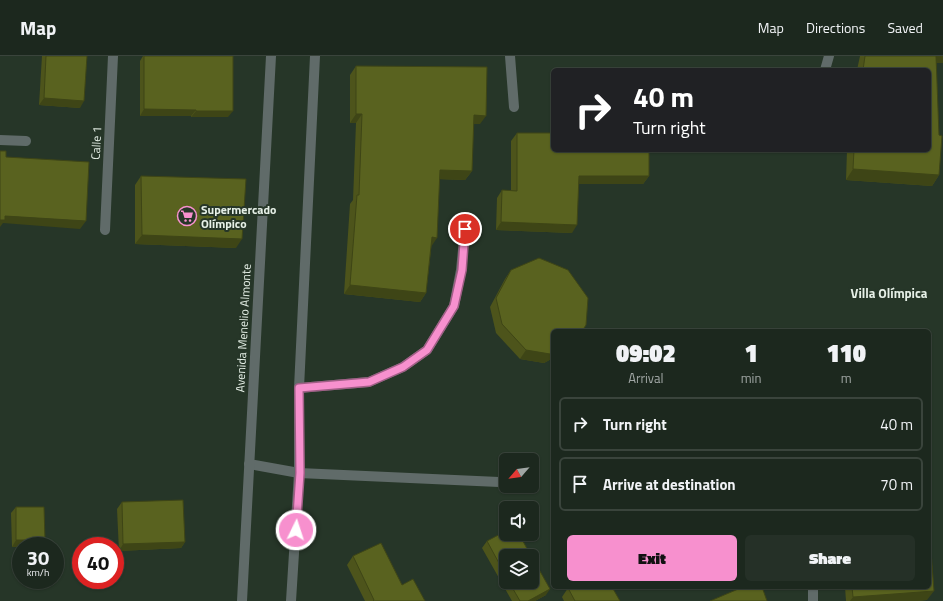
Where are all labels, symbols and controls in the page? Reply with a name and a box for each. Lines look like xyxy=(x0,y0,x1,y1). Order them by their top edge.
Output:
text: Map xyxy=(20,13,56,42)
text: Map xyxy=(758,17,784,38)
text: Directions xyxy=(806,17,865,38)
text: Saved xyxy=(887,17,923,38)
text: 40 m xyxy=(633,75,694,118)
icon: right xyxy=(567,84,619,136)
text: Turn right xyxy=(633,114,706,141)
street label: Calle 1 xyxy=(86,126,106,160)
place label: Supermercado Olímpico xyxy=(201,200,276,233)
supermarket icon: Supermercado Olímpico xyxy=(176,205,198,227)
pin xyxy=(448,212,482,246)
icon: arrive xyxy=(454,218,476,240)
street label: Avenida Menelio Almonte xyxy=(230,263,256,393)
district label: Villa Olímpica xyxy=(851,283,928,303)
text: 09:02 xyxy=(616,335,676,371)
text: 1 xyxy=(744,335,758,371)
text: 110 xyxy=(826,335,866,371)
text: Arrival xyxy=(628,368,663,388)
text: min xyxy=(741,368,761,388)
text: m xyxy=(841,368,852,388)
icon: right xyxy=(569,413,591,435)
text: Turn right xyxy=(603,413,667,436)
text: 40 m xyxy=(880,413,913,436)
north arrow xyxy=(499,453,539,493)
map controls xyxy=(499,453,539,589)
icon: arrive xyxy=(569,473,591,495)
text: Arrive at destination xyxy=(603,473,736,496)
text: 70 m xyxy=(880,473,913,496)
button: sound xyxy=(499,501,539,541)
position arrow xyxy=(275,509,317,551)
button: Exit xyxy=(567,535,737,581)
button: Share xyxy=(745,535,915,581)
speed limit sign: 40 xyxy=(72,537,124,589)
text: 30 xyxy=(27,542,49,573)
button: layers xyxy=(499,549,539,589)
text: km/h xyxy=(27,565,49,580)

